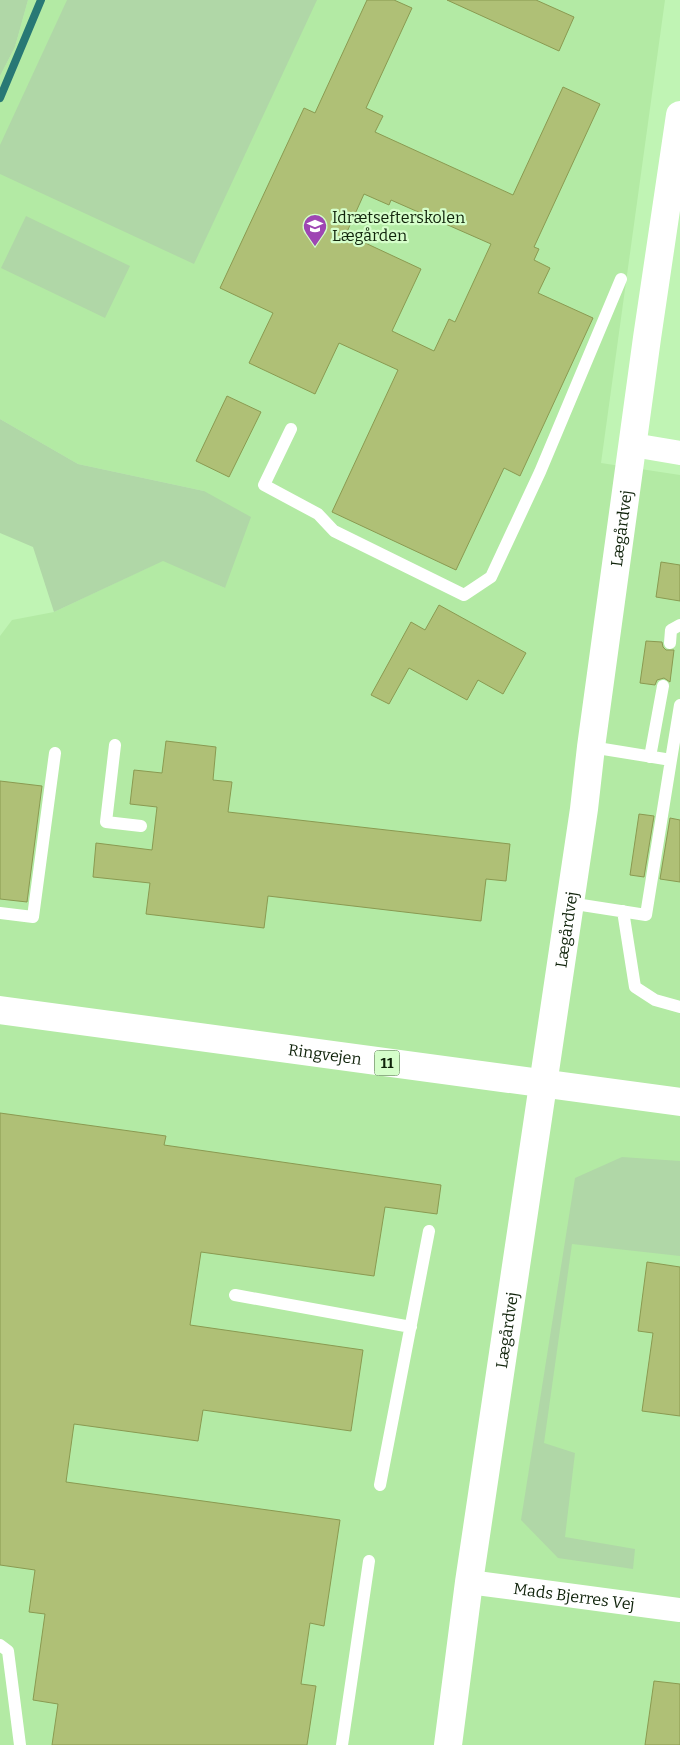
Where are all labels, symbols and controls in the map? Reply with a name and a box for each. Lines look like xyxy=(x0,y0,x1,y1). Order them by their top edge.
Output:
place label: Idrætsefterskolen Lægården xyxy=(332,208,465,245)
school or university icon: Idrætsefterskolen Lægården xyxy=(302,213,328,247)
street label: Lægårdvej xyxy=(606,489,636,568)
street label: Lægårdvej xyxy=(551,890,581,969)
street label: Ringvejen xyxy=(287,1040,363,1068)
road number: 11 xyxy=(374,1050,400,1076)
street label: Lægårdvej xyxy=(491,1291,522,1370)
street label: Mads Bjerres Vej xyxy=(512,1578,636,1613)

